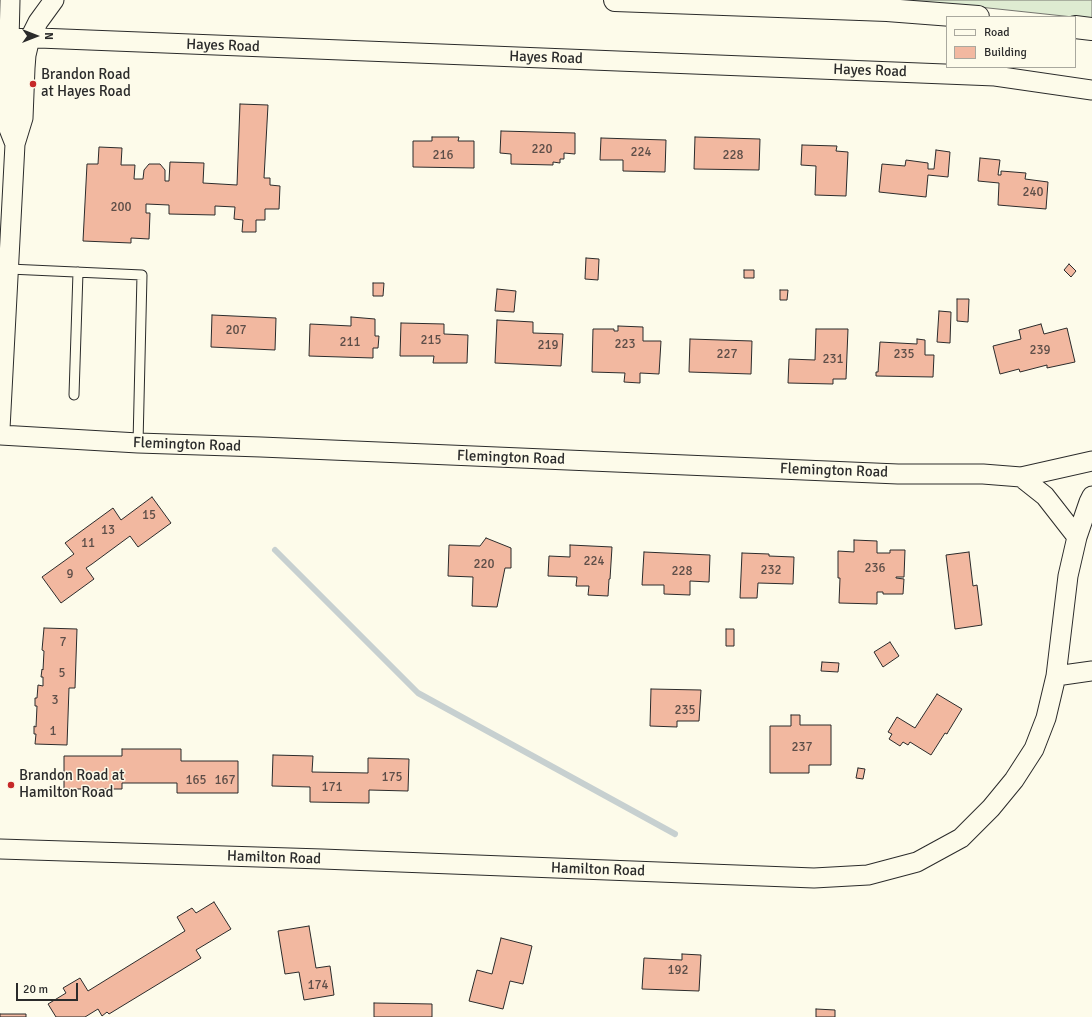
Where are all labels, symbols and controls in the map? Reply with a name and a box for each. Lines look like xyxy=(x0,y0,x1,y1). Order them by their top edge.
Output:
north arrow xyxy=(16,16,56,56)
legend xyxy=(946,16,1076,68)
text: Road xyxy=(984,25,1010,40)
text: N xyxy=(42,32,55,40)
street label: Hayes Road xyxy=(186,36,260,56)
text: Building xyxy=(984,45,1027,60)
street label: Hayes Road xyxy=(509,48,583,68)
street label: Hayes Road xyxy=(833,61,907,81)
place label: Brandon Road at Hayes Road xyxy=(41,66,131,101)
marker: Brandon Road at Hayes Road xyxy=(28,79,38,89)
house number: 220 xyxy=(531,142,553,158)
house number: 224 xyxy=(630,145,652,161)
house number: 216 xyxy=(432,148,454,164)
house number: 228 xyxy=(722,148,744,164)
house number: 240 xyxy=(1022,185,1044,201)
house number: 200 xyxy=(110,200,132,216)
house number: 207 xyxy=(225,323,247,339)
house number: 215 xyxy=(420,333,442,349)
house number: 211 xyxy=(339,335,361,351)
house number: 223 xyxy=(614,337,636,353)
house number: 219 xyxy=(537,338,559,354)
house number: 239 xyxy=(1029,343,1051,359)
house number: 227 xyxy=(716,347,738,363)
house number: 235 xyxy=(893,347,915,363)
house number: 231 xyxy=(822,352,844,368)
street label: Flemington Road xyxy=(133,434,241,456)
street label: Flemington Road xyxy=(457,447,565,469)
street label: Flemington Road xyxy=(780,460,888,482)
house number: 15 xyxy=(142,508,156,524)
house number: 13 xyxy=(101,523,115,539)
house number: 11 xyxy=(81,536,95,552)
house number: 224 xyxy=(583,554,605,570)
house number: 220 xyxy=(473,557,495,573)
house number: 236 xyxy=(864,561,886,577)
house number: 232 xyxy=(760,563,782,579)
house number: 228 xyxy=(671,564,693,580)
house number: 9 xyxy=(66,567,74,583)
house number: 7 xyxy=(59,635,67,651)
house number: 5 xyxy=(58,666,66,682)
house number: 3 xyxy=(51,693,59,709)
house number: 235 xyxy=(674,703,696,719)
house number: 1 xyxy=(49,724,57,740)
house number: 237 xyxy=(791,740,813,756)
place label: Brandon Road at Hamilton Road xyxy=(19,767,124,802)
house number: 175 xyxy=(381,770,403,786)
house number: 165 xyxy=(185,773,207,789)
house number: 167 xyxy=(214,773,236,789)
marker: Brandon Road at Hamilton Road xyxy=(6,780,16,790)
house number: 171 xyxy=(321,780,343,796)
street label: Hamilton Road xyxy=(227,847,321,869)
street label: Hamilton Road xyxy=(551,859,645,881)
house number: 192 xyxy=(667,963,689,979)
scale bar xyxy=(18,975,80,1001)
house number: 174 xyxy=(307,978,329,994)
text: 20 m xyxy=(23,982,48,997)

